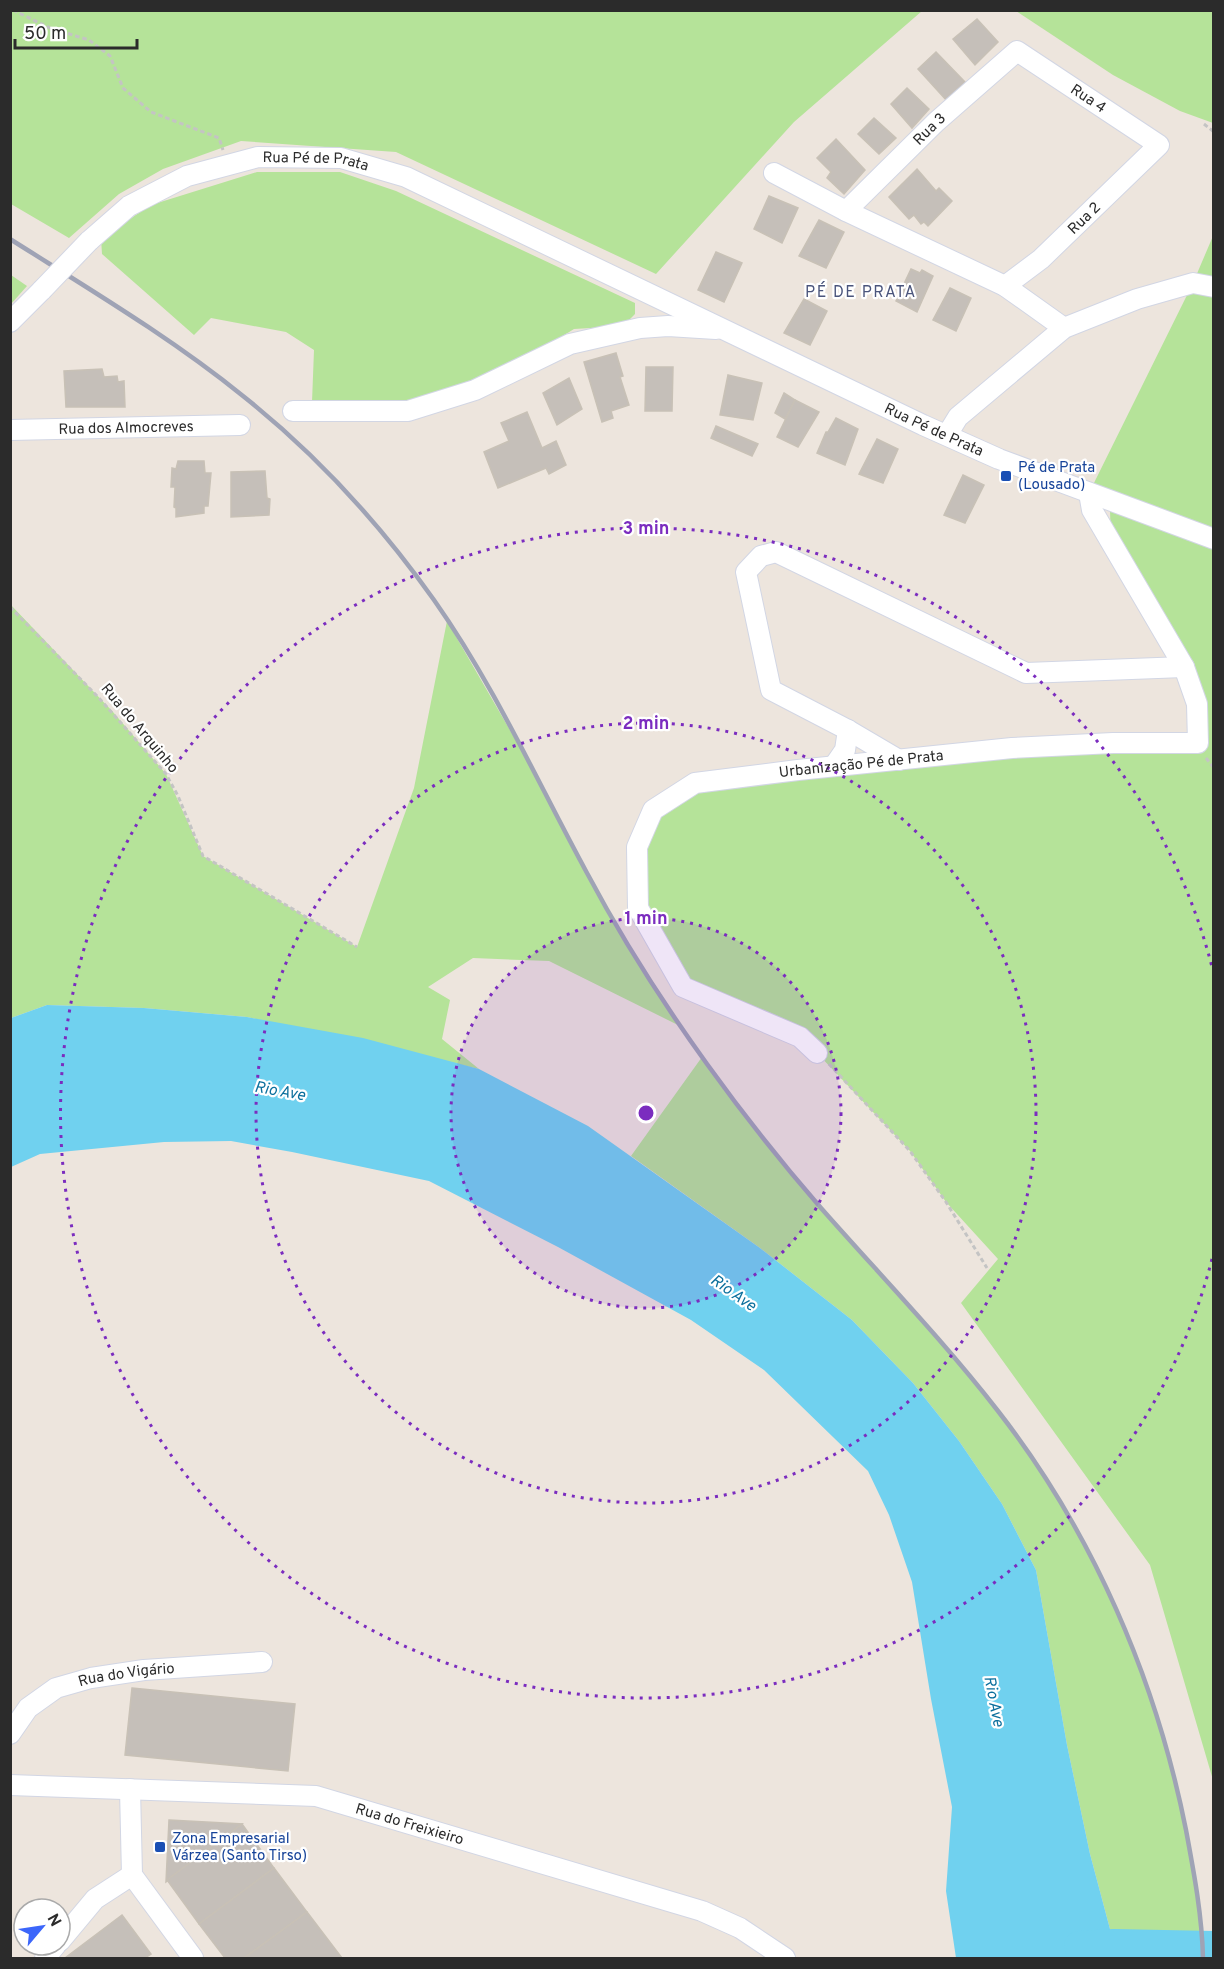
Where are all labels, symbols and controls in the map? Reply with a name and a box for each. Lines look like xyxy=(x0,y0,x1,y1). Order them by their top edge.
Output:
scale bar xyxy=(15,12,136,50)
text: 50 m xyxy=(24,23,66,46)
street label: Rua 4 xyxy=(1066,81,1109,118)
street label: Rua 3 xyxy=(910,110,951,150)
street label: Rua Pé de Prata xyxy=(262,149,371,177)
street label: Rua 2 xyxy=(1064,199,1106,239)
district label: PÉ DE PRATA xyxy=(805,281,917,303)
street label: Rua Pé de Prata xyxy=(881,400,986,462)
street label: Rua dos Almocreves xyxy=(58,418,194,440)
place label: Pé de Prata (Lousado) xyxy=(1018,459,1095,495)
marker: Pé de Prata (Lousado) xyxy=(999,469,1013,483)
text: 3 min xyxy=(623,518,669,541)
street label: Rua do Arquinho xyxy=(96,680,182,778)
text: 2 min xyxy=(622,713,670,736)
street label: Urbanização Pé de Prata xyxy=(778,747,944,783)
text: 1 min xyxy=(624,908,668,931)
water label: Rio Ave xyxy=(253,1078,307,1106)
centre of rings xyxy=(636,1103,656,1123)
water label: Rio Ave xyxy=(706,1271,760,1317)
street label: Rua do Vigário xyxy=(76,1660,175,1692)
water label: Rio Ave xyxy=(978,1674,1008,1729)
street label: Rua do Freixieiro xyxy=(353,1800,466,1850)
place label: Zona Empresarial Várzea (Santo Tirso) xyxy=(172,1830,307,1866)
marker: Zona Empresarial Várzea (Santo Tirso) xyxy=(153,1840,167,1854)
north arrow xyxy=(12,1897,72,1957)
text: N xyxy=(42,1911,65,1931)

